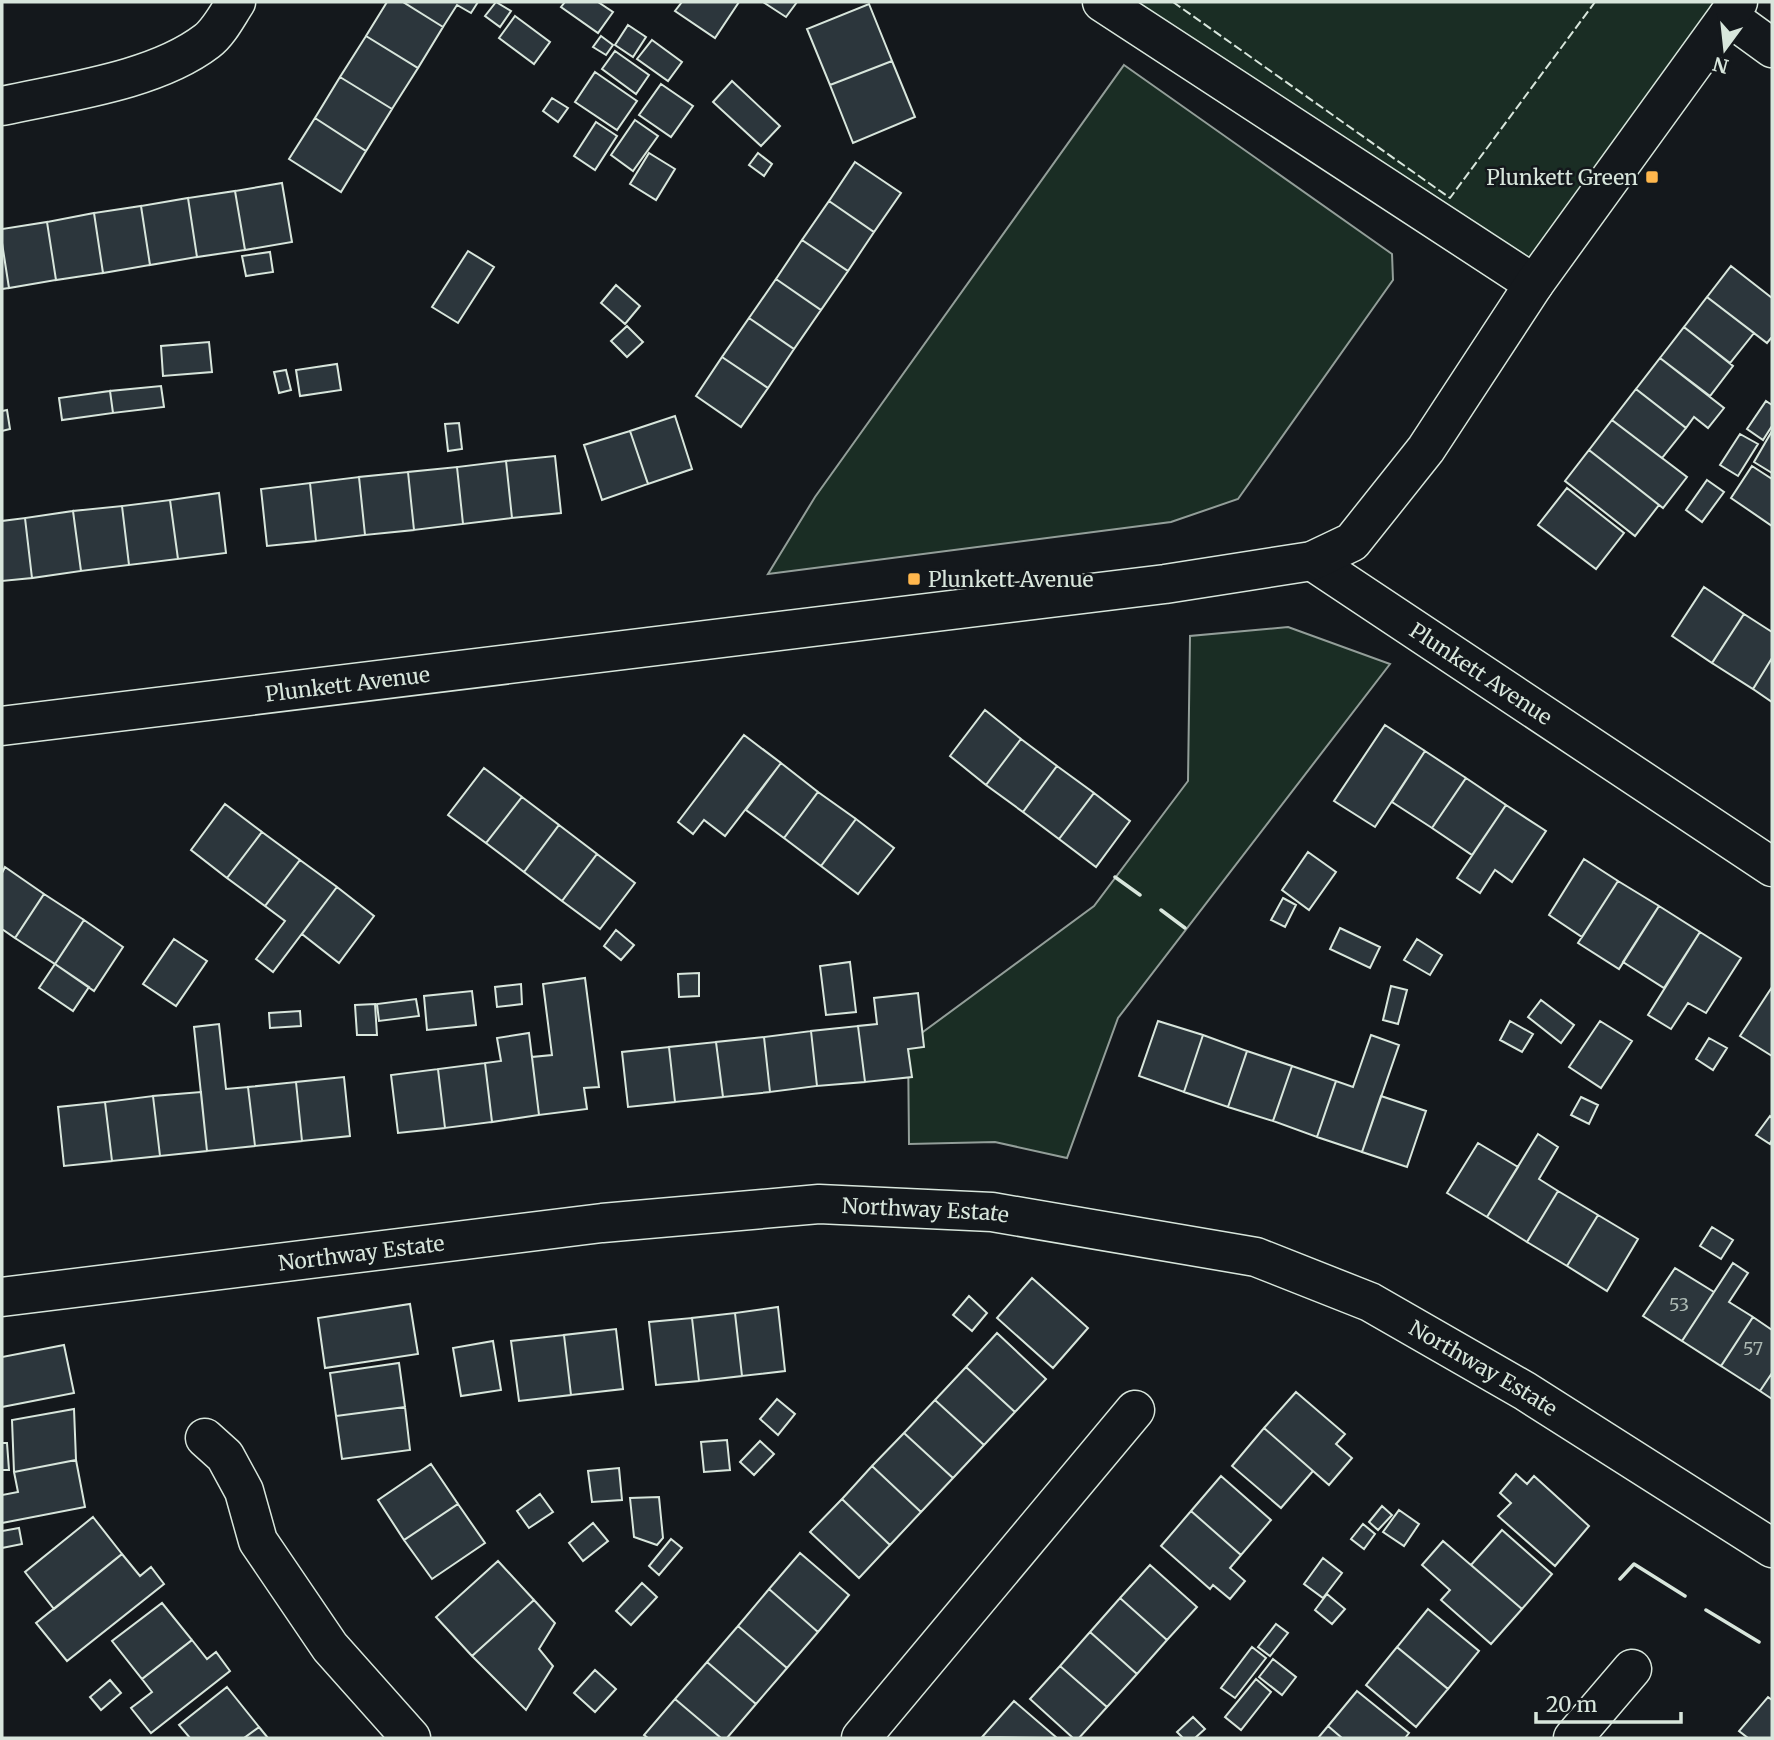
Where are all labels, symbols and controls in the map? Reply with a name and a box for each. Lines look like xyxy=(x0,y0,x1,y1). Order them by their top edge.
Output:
north arrow xyxy=(1690,14,1760,84)
text: N xyxy=(1710,52,1731,79)
place label: Plunkett Green xyxy=(1486,164,1638,191)
marker: Plunkett Green xyxy=(1644,169,1660,185)
place label: Plunkett Avenue xyxy=(928,566,1094,593)
marker: Plunkett Avenue xyxy=(906,571,922,587)
street label: Plunkett Avenue xyxy=(1405,616,1557,731)
street label: Plunkett Avenue xyxy=(264,660,431,707)
street label: Northway Estate xyxy=(841,1192,1011,1228)
street label: Northway Estate xyxy=(277,1229,446,1276)
house number: 53 xyxy=(1669,1293,1689,1316)
street label: Northway Estate xyxy=(1404,1314,1563,1422)
house number: 57 xyxy=(1743,1337,1763,1360)
scale bar xyxy=(1536,1680,1681,1724)
text: 20 m xyxy=(1546,1691,1598,1718)

